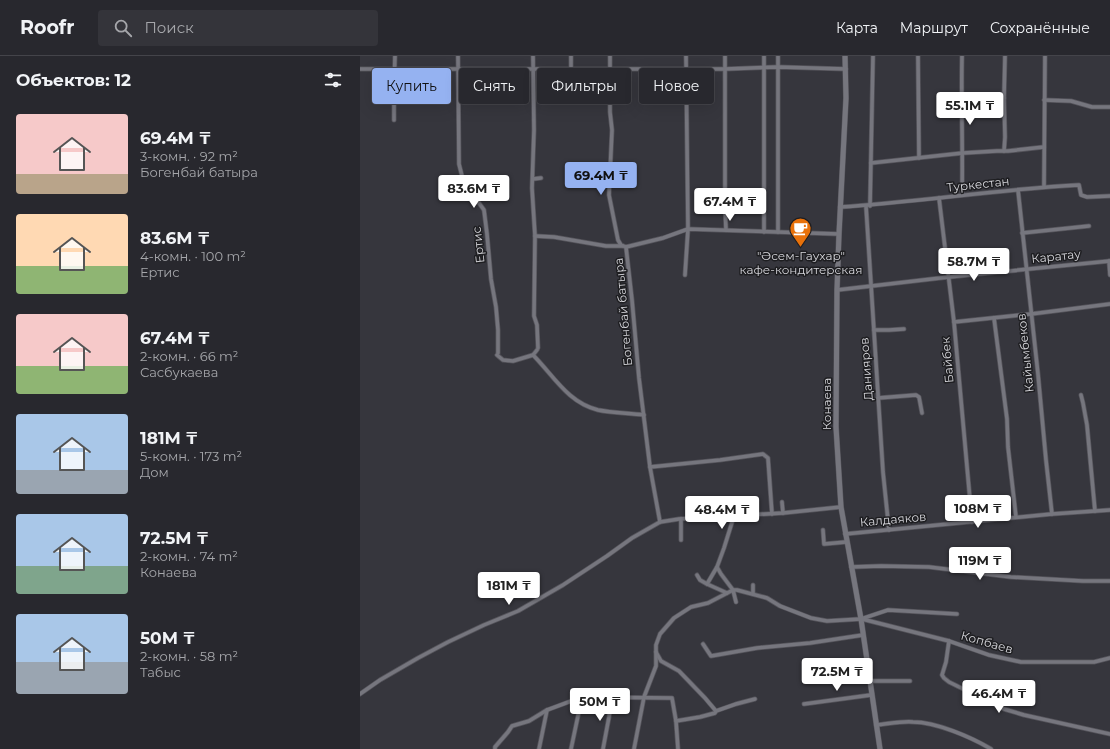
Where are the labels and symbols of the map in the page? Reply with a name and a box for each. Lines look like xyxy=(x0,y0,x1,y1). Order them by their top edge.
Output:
pin: 55.1M ₸ xyxy=(933,92,1007,126)
pin: 69.4M ₸ xyxy=(564,162,638,196)
street label: Туркестан xyxy=(946,173,1010,195)
pin: 83.6M ₸ xyxy=(437,175,511,209)
pin: 67.4M ₸ xyxy=(693,188,767,222)
cafe icon: "Әсем-Гаухар" кафе-кондитерская xyxy=(788,215,814,248)
street label: Ертис xyxy=(469,226,487,264)
street label: Каратау xyxy=(1030,246,1082,266)
place label: "Әсем-Гаухар" кафе-кондитерская xyxy=(740,248,862,277)
pin: 58.7M ₸ xyxy=(937,248,1011,282)
street label: Богенбай батыра xyxy=(611,257,635,367)
street label: Кайымбеков xyxy=(1013,313,1037,393)
street label: Байбек xyxy=(938,336,956,384)
street label: Данияров xyxy=(856,337,876,401)
street label: Конаева xyxy=(819,378,834,430)
pin: 108M ₸ xyxy=(945,495,1011,529)
pin: 48.4M ₸ xyxy=(685,496,759,530)
street label: Калдаяков xyxy=(859,509,927,529)
pin: 119M ₸ xyxy=(947,547,1013,581)
pin: 181M ₸ xyxy=(476,572,542,606)
street label: Копбаев xyxy=(959,627,1015,657)
pin: 72.5M ₸ xyxy=(800,658,874,692)
pin: 46.4M ₸ xyxy=(962,680,1036,714)
pin: 50M ₸ xyxy=(572,688,628,722)

